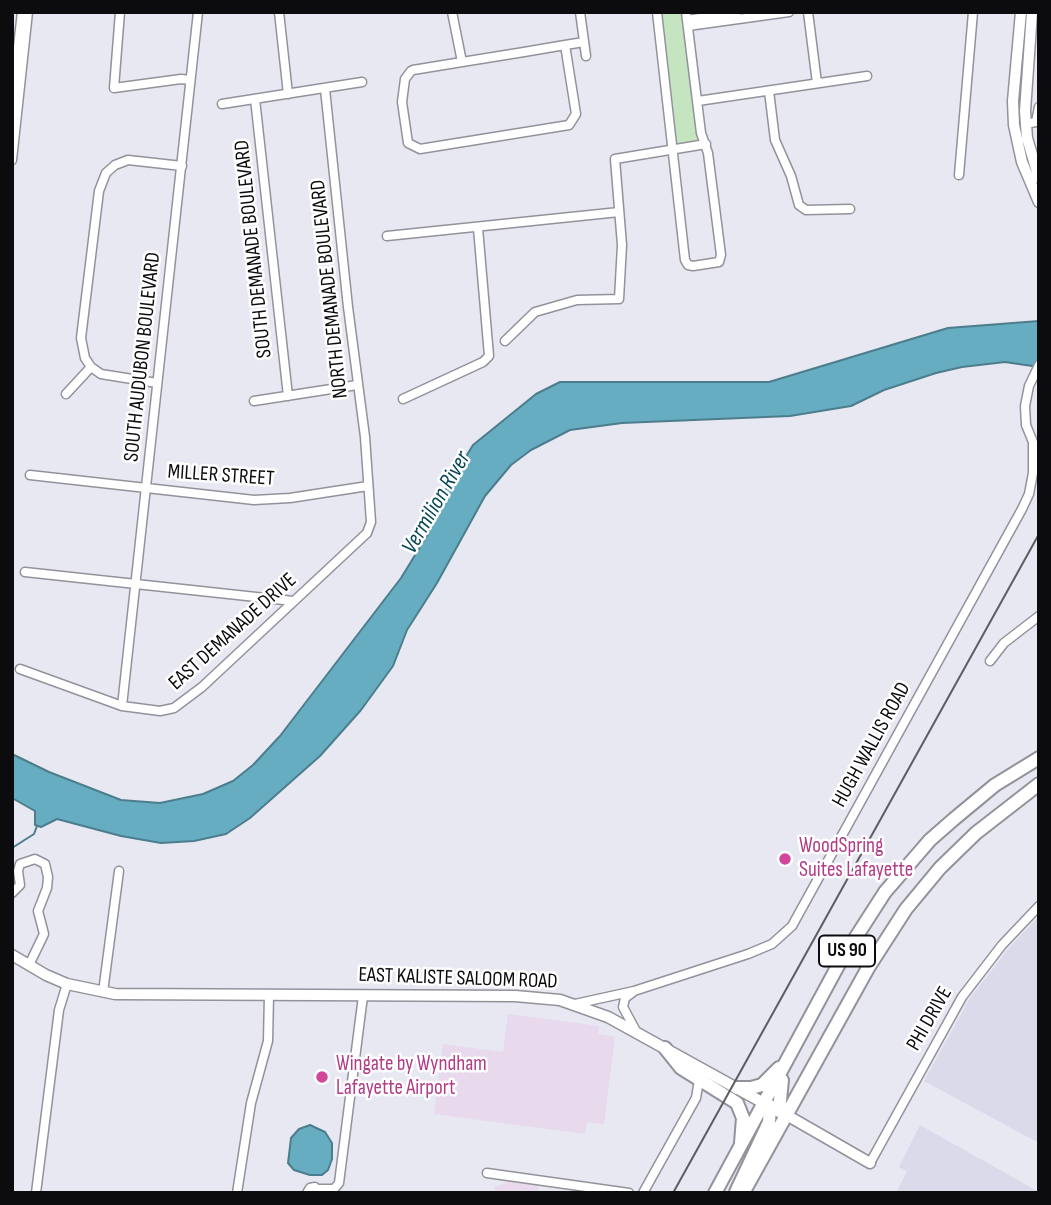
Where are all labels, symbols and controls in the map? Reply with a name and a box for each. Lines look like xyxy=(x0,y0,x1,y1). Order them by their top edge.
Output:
street label: SOUTH DEMANADE BOULEVARD xyxy=(230,139,278,359)
street label: NORTH DEMANADE BOULEVARD xyxy=(306,178,354,400)
street label: SOUTH AUDUBON BOULEVARD xyxy=(119,251,167,463)
water label: Vermilion River xyxy=(397,447,477,559)
street label: MILLER STREET xyxy=(167,460,275,492)
street label: EAST DEMANADE DRIVE xyxy=(164,568,302,696)
street label: HUGH WALLIS ROAD xyxy=(827,678,917,812)
place label: WoodSpring Suites Lafayette xyxy=(799,834,913,884)
marker: WoodSpring Suites Lafayette xyxy=(777,851,793,867)
road number: US 90 xyxy=(819,936,875,967)
street label: EAST KALISTE SALOOM ROAD xyxy=(358,963,558,995)
street label: PHI DRIVE xyxy=(902,983,958,1055)
place label: Wingate by Wyndham Lafayette Airport xyxy=(336,1052,487,1102)
marker: Wingate by Wyndham Lafayette Airport xyxy=(314,1069,330,1085)

